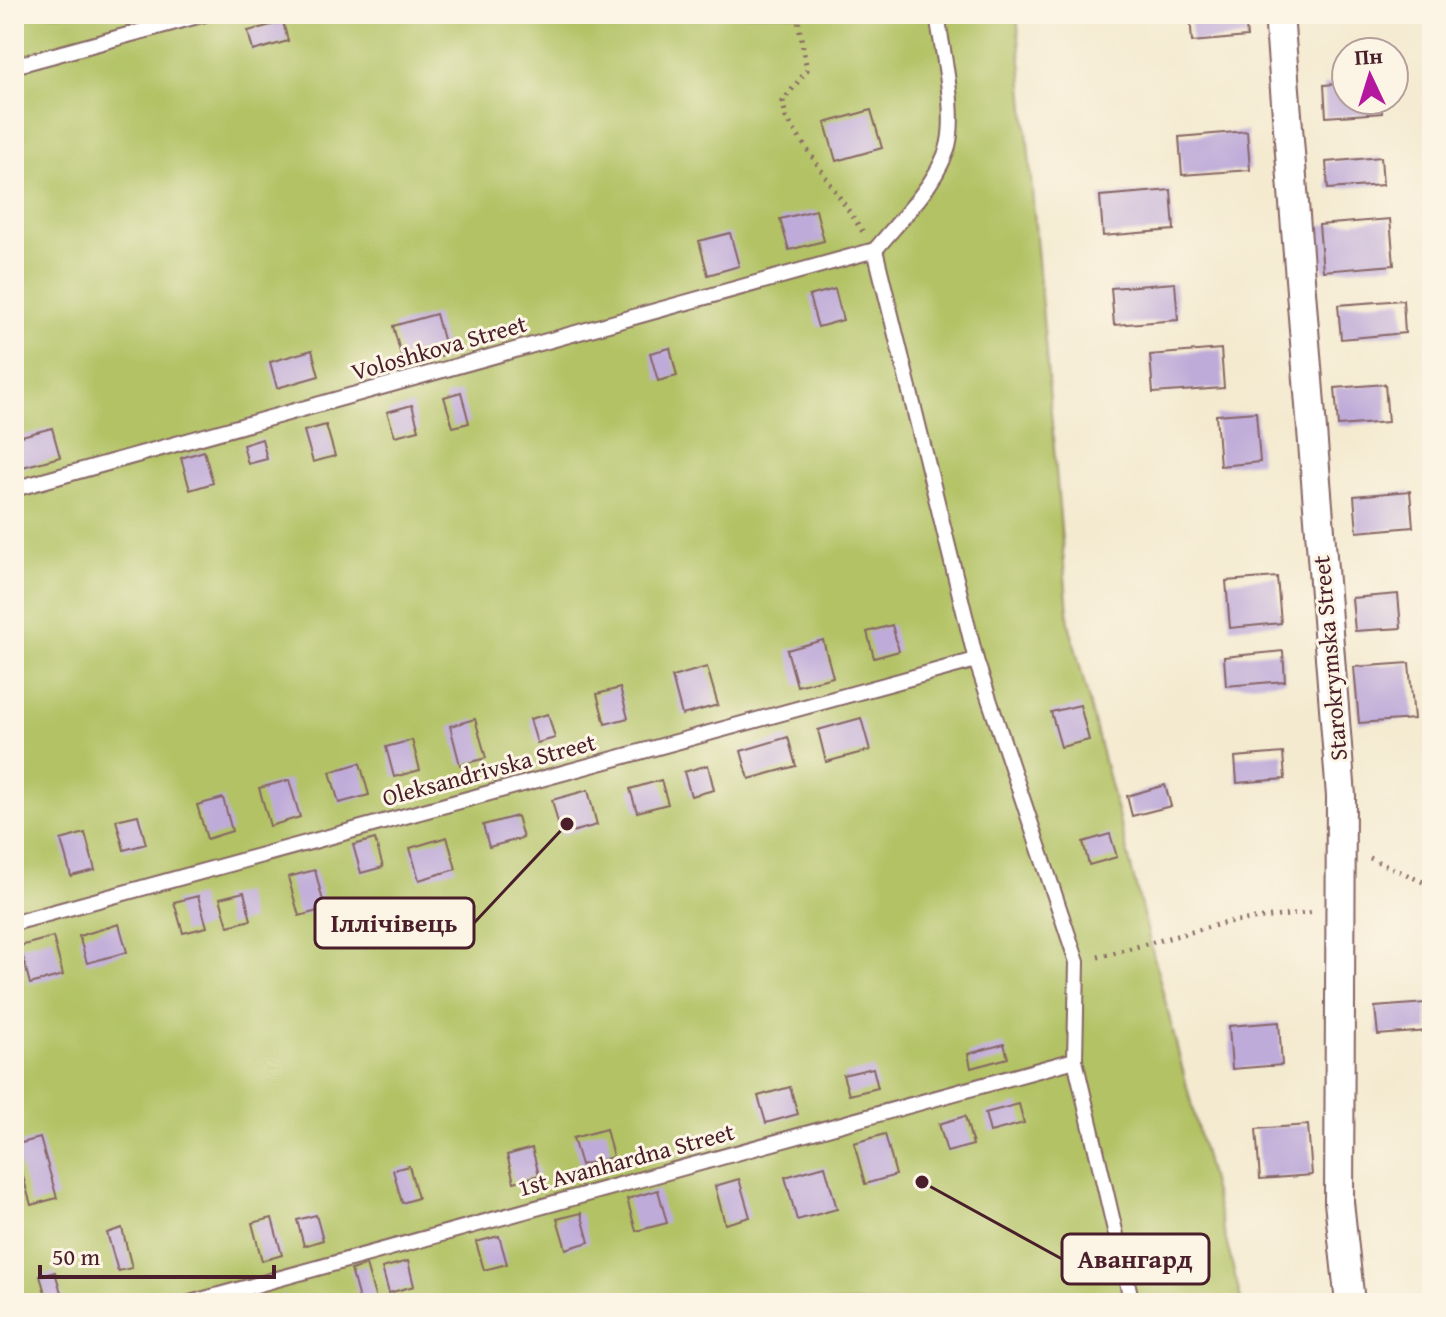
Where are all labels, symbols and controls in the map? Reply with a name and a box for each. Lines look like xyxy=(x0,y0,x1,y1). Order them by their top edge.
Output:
north arrow xyxy=(1330,36,1410,116)
text: Пн xyxy=(1353,39,1384,73)
street label: Voloshkova Street xyxy=(347,306,531,389)
street label: Starokrymska Street xyxy=(1303,553,1356,762)
street label: Oleksandrivska Street xyxy=(378,724,600,815)
callout: Іллічівець xyxy=(315,898,474,948)
text: Іллічівець xyxy=(331,903,457,942)
street label: 1st Avanhardna Street xyxy=(514,1114,738,1205)
scale bar xyxy=(40,1229,274,1279)
callout: Авангард xyxy=(1062,1234,1209,1284)
text: 50 m xyxy=(52,1239,100,1274)
text: Авангард xyxy=(1077,1239,1193,1278)

